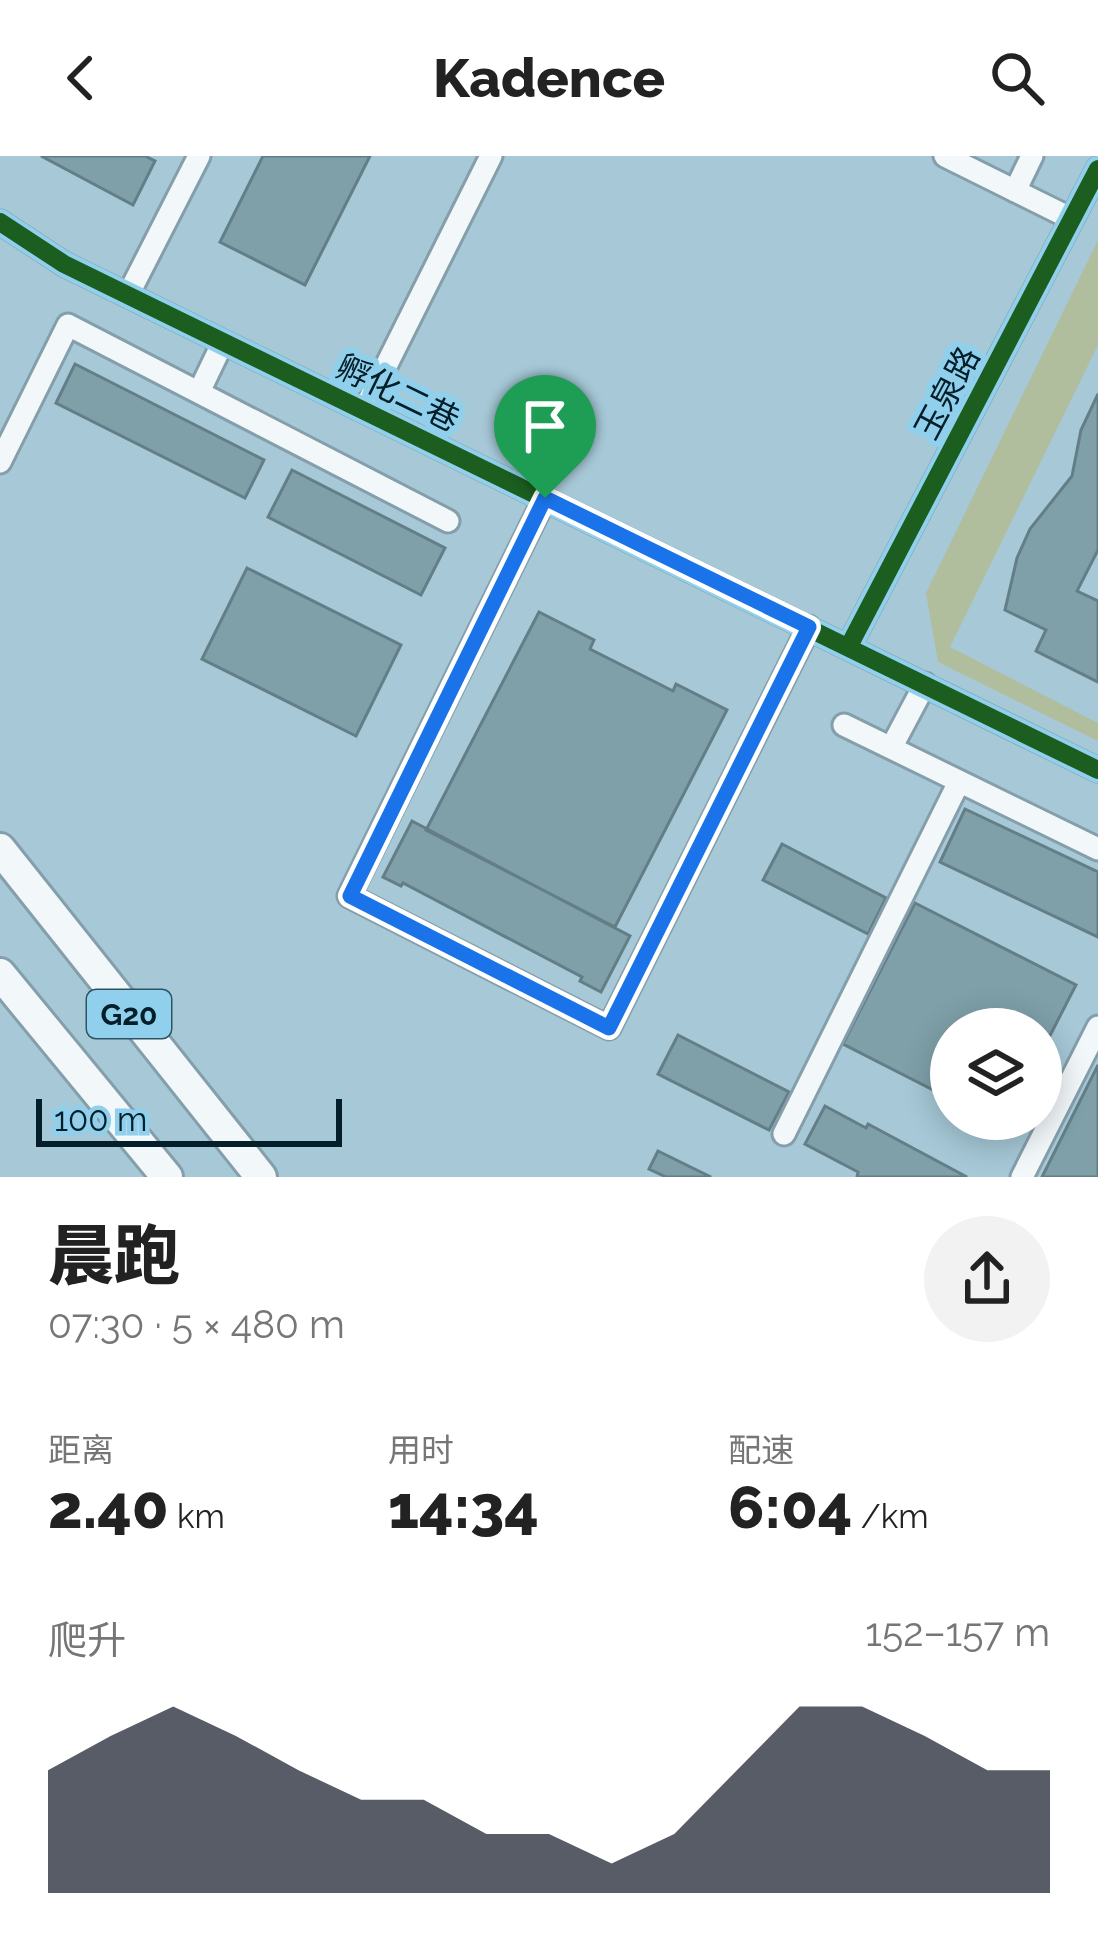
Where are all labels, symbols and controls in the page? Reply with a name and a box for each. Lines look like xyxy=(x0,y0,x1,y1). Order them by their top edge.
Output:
icon: back xyxy=(48,45,114,111)
icon: search xyxy=(984,45,1050,111)
text: Kadence xyxy=(433,46,665,110)
street label: 玉泉路 xyxy=(907,340,987,446)
street label: 孵化二巷 xyxy=(330,347,466,439)
pin xyxy=(494,375,596,498)
icon: arrive xyxy=(512,393,578,459)
road number: G20 xyxy=(87,990,171,1038)
map controls xyxy=(930,1008,1062,1140)
button: layers xyxy=(930,1008,1062,1140)
scale bar xyxy=(36,1093,342,1146)
text: 100 m xyxy=(54,1100,147,1139)
button: share xyxy=(924,1216,1050,1342)
text: 晨跑 xyxy=(48,1217,180,1294)
text: 07:30 · 5 × 480 m xyxy=(48,1301,345,1347)
text: 距离 xyxy=(48,1431,114,1470)
text: 用时 xyxy=(388,1431,454,1470)
text: 配速 xyxy=(728,1431,794,1470)
text: 2.40 xyxy=(48,1472,169,1542)
text: 14:34 xyxy=(388,1472,539,1542)
text: 6:04 xyxy=(728,1472,852,1542)
text: km xyxy=(169,1497,225,1536)
text: /km xyxy=(852,1497,929,1536)
text: 152–157 m xyxy=(865,1609,1050,1655)
text: 爬升 xyxy=(48,1617,126,1663)

